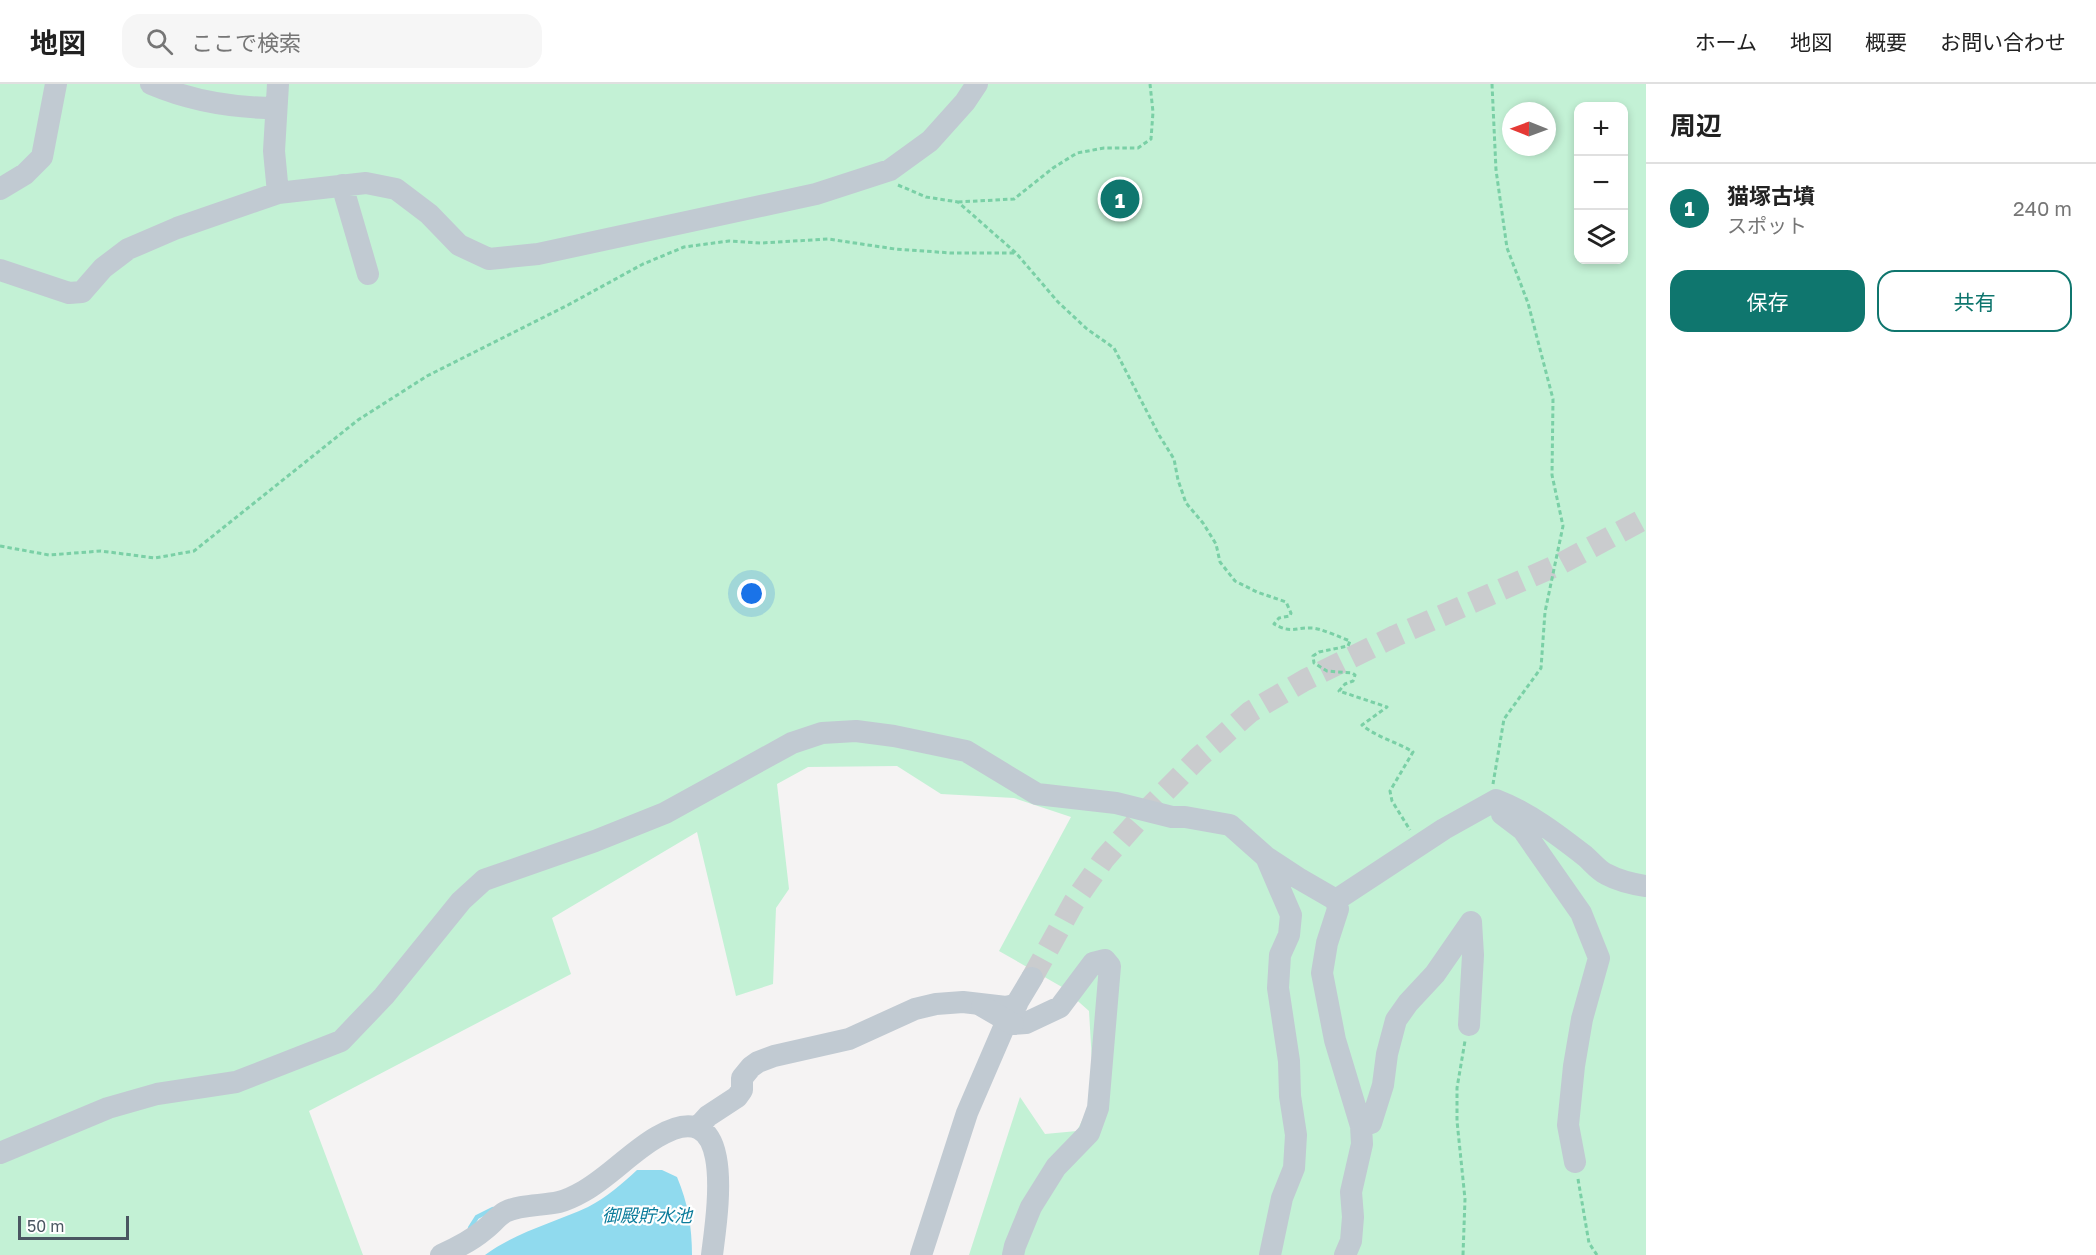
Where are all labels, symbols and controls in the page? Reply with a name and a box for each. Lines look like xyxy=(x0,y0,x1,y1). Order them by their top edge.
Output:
search box xyxy=(122,14,542,68)
icon: search xyxy=(143,25,176,58)
text: 地図 xyxy=(30,26,86,59)
text: ここで検索 xyxy=(191,29,301,56)
text: ホーム xyxy=(1695,29,1757,55)
text: 地図 xyxy=(1790,29,1832,55)
text: 概要 xyxy=(1865,29,1907,55)
text: お問い合わせ xyxy=(1940,29,2066,55)
north arrow xyxy=(1502,102,1556,156)
map controls xyxy=(1574,102,1628,264)
button: + xyxy=(1574,102,1628,156)
text: 周辺 xyxy=(1670,110,1722,141)
button: − xyxy=(1574,156,1628,210)
pin: 1 xyxy=(1100,176,1140,222)
text: 猫塚古墳 xyxy=(1727,182,1815,209)
text: 1 xyxy=(1684,196,1695,220)
text: 240 m xyxy=(2013,196,2072,220)
button: layers xyxy=(1574,210,1628,264)
text: スポット xyxy=(1727,213,1807,237)
button: 保存 xyxy=(1670,270,1865,332)
button: 共有 xyxy=(1877,270,2072,332)
your location xyxy=(737,579,766,608)
water label: 御殿貯水池 xyxy=(602,1204,694,1226)
scale bar xyxy=(18,1213,129,1240)
text: 50 m xyxy=(27,1216,64,1236)

